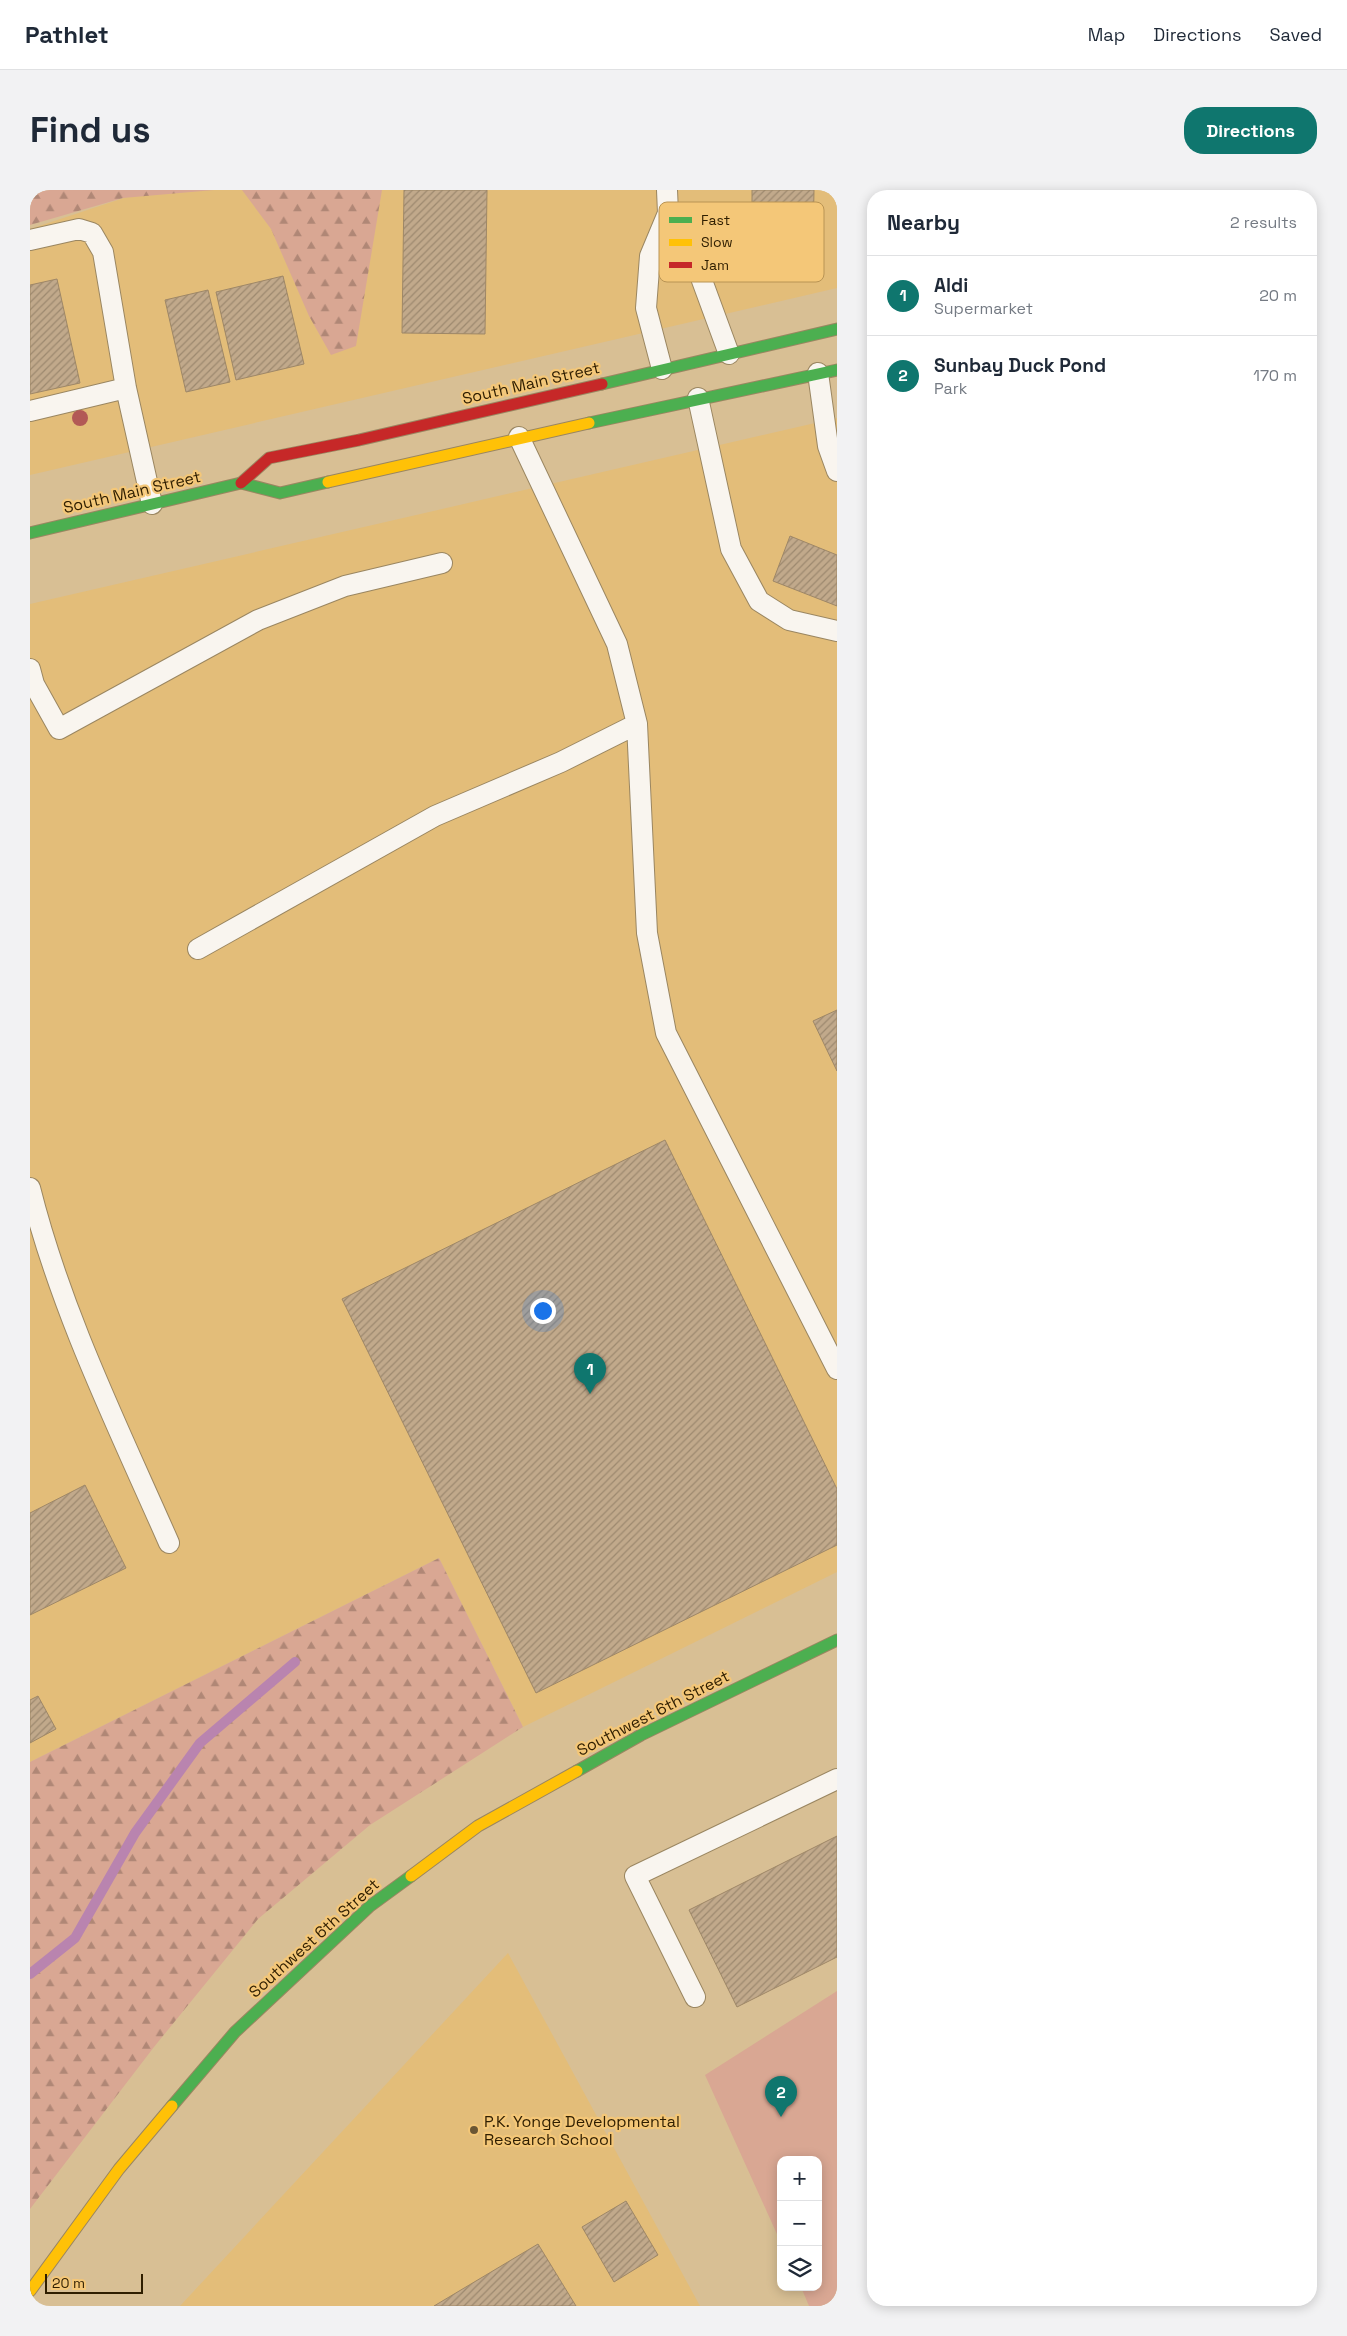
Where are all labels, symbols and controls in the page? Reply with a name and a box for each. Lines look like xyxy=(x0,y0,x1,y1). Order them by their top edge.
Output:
text: Pathlet xyxy=(25,19,109,50)
text: Map xyxy=(1088,23,1125,46)
text: Directions xyxy=(1153,23,1242,46)
text: Saved xyxy=(1270,23,1322,46)
button: Directions xyxy=(1184,107,1317,154)
text: Find us xyxy=(30,108,151,152)
legend xyxy=(659,202,824,282)
text: Nearby xyxy=(887,209,960,236)
text: Fast xyxy=(701,211,730,229)
text: 2 results xyxy=(1230,212,1297,233)
text: Slow xyxy=(701,233,733,251)
text: Jam xyxy=(701,256,729,274)
text: Aldi xyxy=(934,273,968,298)
text: 1 xyxy=(899,285,907,306)
text: 20 m xyxy=(1259,285,1297,306)
text: Supermarket xyxy=(934,298,1033,319)
text: Sunbay Duck Pond xyxy=(934,353,1106,378)
street label: South Main Street xyxy=(460,357,602,409)
text: 2 xyxy=(898,365,908,386)
text: 170 m xyxy=(1253,365,1297,386)
text: Park xyxy=(934,378,967,399)
street label: South Main Street xyxy=(61,466,203,518)
your location xyxy=(530,1298,556,1324)
pin: 1 xyxy=(574,1353,606,1394)
street label: Southwest 6th Street xyxy=(573,1665,733,1761)
street label: Southwest 6th Street xyxy=(244,1874,384,2002)
pin: 2 xyxy=(765,2076,797,2117)
place label: P.K. Yonge Developmental Research School xyxy=(484,2111,680,2150)
marker: P.K. Yonge Developmental Research School xyxy=(468,2124,480,2136)
map controls xyxy=(777,2156,822,2291)
button: + xyxy=(777,2156,822,2201)
button: − xyxy=(777,2201,822,2246)
button: layers xyxy=(777,2246,822,2291)
scale bar xyxy=(45,2271,142,2294)
text: 20 m xyxy=(52,2274,85,2292)

